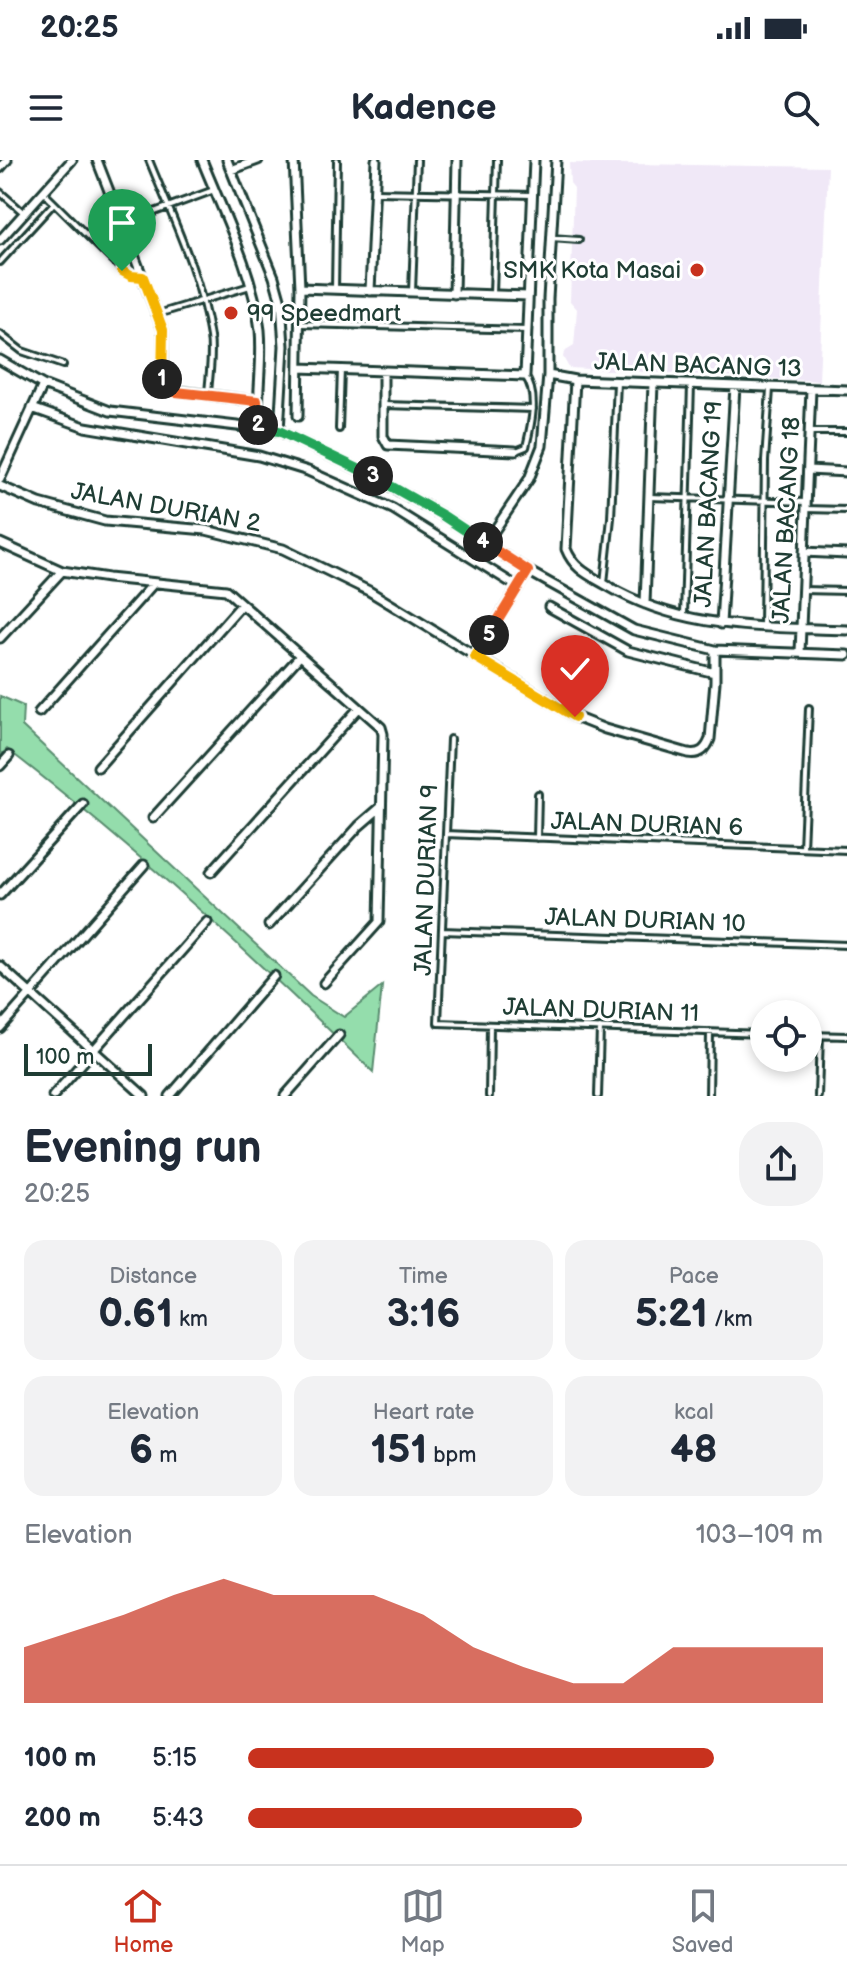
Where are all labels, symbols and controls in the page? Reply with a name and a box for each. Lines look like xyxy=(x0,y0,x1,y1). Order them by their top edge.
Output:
text: 20:25 xyxy=(40,10,119,46)
icon: menu xyxy=(24,86,68,130)
icon: search xyxy=(779,86,823,130)
text: Kadence xyxy=(351,87,496,130)
pin xyxy=(88,189,156,271)
icon: arrive xyxy=(100,201,144,245)
place label: SMK Kota Masai xyxy=(503,256,681,285)
marker: SMK Kota Masai xyxy=(688,261,706,279)
place label: 99 Speedmart xyxy=(247,299,402,328)
marker: 99 Speedmart xyxy=(222,304,240,322)
street label: JALAN BACANG 13 xyxy=(594,347,802,384)
pin: 1 xyxy=(142,359,182,399)
text: 1 xyxy=(157,365,167,392)
street label: JALAN BACANG 19 xyxy=(689,400,728,608)
pin: 2 xyxy=(238,405,278,445)
text: 2 xyxy=(251,411,265,438)
street label: JALAN BACANG 18 xyxy=(767,416,806,624)
pin: 3 xyxy=(353,456,393,496)
text: 3 xyxy=(367,462,379,489)
street label: JALAN DURIAN 2 xyxy=(69,477,263,538)
pin: 4 xyxy=(463,522,503,562)
text: 4 xyxy=(477,528,489,555)
pin: 5 xyxy=(469,615,509,655)
text: 5 xyxy=(483,621,495,648)
pin xyxy=(541,635,609,717)
icon: check xyxy=(553,647,597,691)
street label: JALAN DURIAN 9 xyxy=(409,784,444,976)
street label: JALAN DURIAN 6 xyxy=(550,807,744,842)
street label: JALAN DURIAN 10 xyxy=(544,902,746,939)
street label: JALAN DURIAN 11 xyxy=(502,993,700,1028)
map controls xyxy=(750,1000,822,1072)
button: locate xyxy=(750,1000,822,1072)
scale bar xyxy=(24,1040,152,1076)
text: 100 m xyxy=(36,1044,95,1071)
text: Evening run xyxy=(24,1122,261,1175)
button: share xyxy=(739,1122,823,1206)
text: 20:25 xyxy=(24,1179,90,1210)
text: Distance xyxy=(109,1263,197,1290)
text: Time xyxy=(399,1263,448,1290)
text: Pace xyxy=(669,1263,719,1290)
text: 0.61 xyxy=(98,1290,173,1338)
text: 3:16 xyxy=(386,1290,461,1338)
text: 5:21 xyxy=(635,1290,708,1338)
text: km xyxy=(173,1306,208,1333)
text: /km xyxy=(708,1306,753,1333)
text: Elevation xyxy=(107,1399,199,1426)
text: Heart rate xyxy=(373,1399,474,1426)
text: kcal xyxy=(674,1399,714,1426)
text: 6 xyxy=(129,1426,153,1474)
text: 151 xyxy=(370,1426,427,1474)
text: 48 xyxy=(670,1426,718,1474)
text: m xyxy=(153,1442,177,1469)
text: bpm xyxy=(427,1442,477,1469)
text: Elevation xyxy=(24,1520,132,1551)
text: 103–109 m xyxy=(696,1520,823,1551)
text: 100 m xyxy=(24,1743,97,1774)
text: 5:15 xyxy=(152,1743,197,1774)
text: 200 m xyxy=(24,1803,101,1834)
text: 5:43 xyxy=(152,1803,204,1834)
tab: Home xyxy=(114,1884,173,1959)
tab: Map xyxy=(400,1884,445,1959)
tab: Saved xyxy=(672,1884,733,1959)

